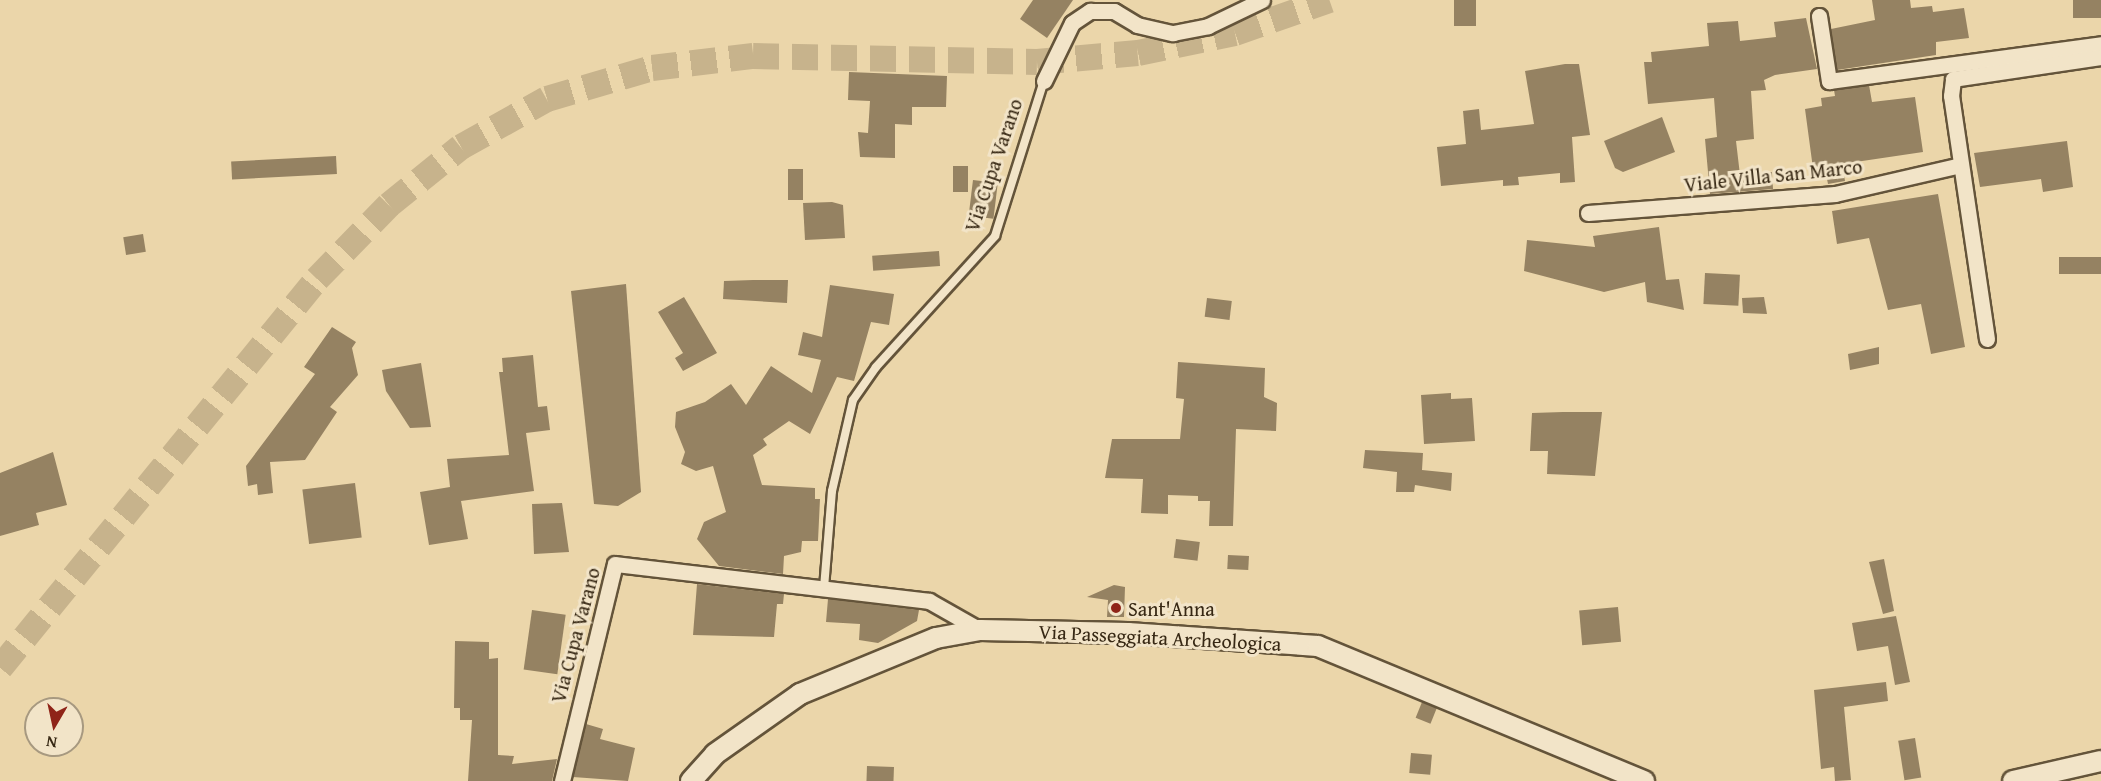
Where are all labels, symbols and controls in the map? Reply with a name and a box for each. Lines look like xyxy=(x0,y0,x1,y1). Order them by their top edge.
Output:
street label: Via Cupa Varano xyxy=(959,95,1027,235)
street label: Viale Villa San Marco xyxy=(1683,154,1863,196)
street label: Via Cupa Varano xyxy=(545,565,605,705)
place label: Sant'Anna xyxy=(1128,596,1215,620)
marker: Sant'Anna xyxy=(1109,601,1123,615)
street label: Via Passeggiata Archeologica xyxy=(1038,619,1282,655)
north arrow xyxy=(24,697,84,757)
text: N xyxy=(44,730,59,755)

